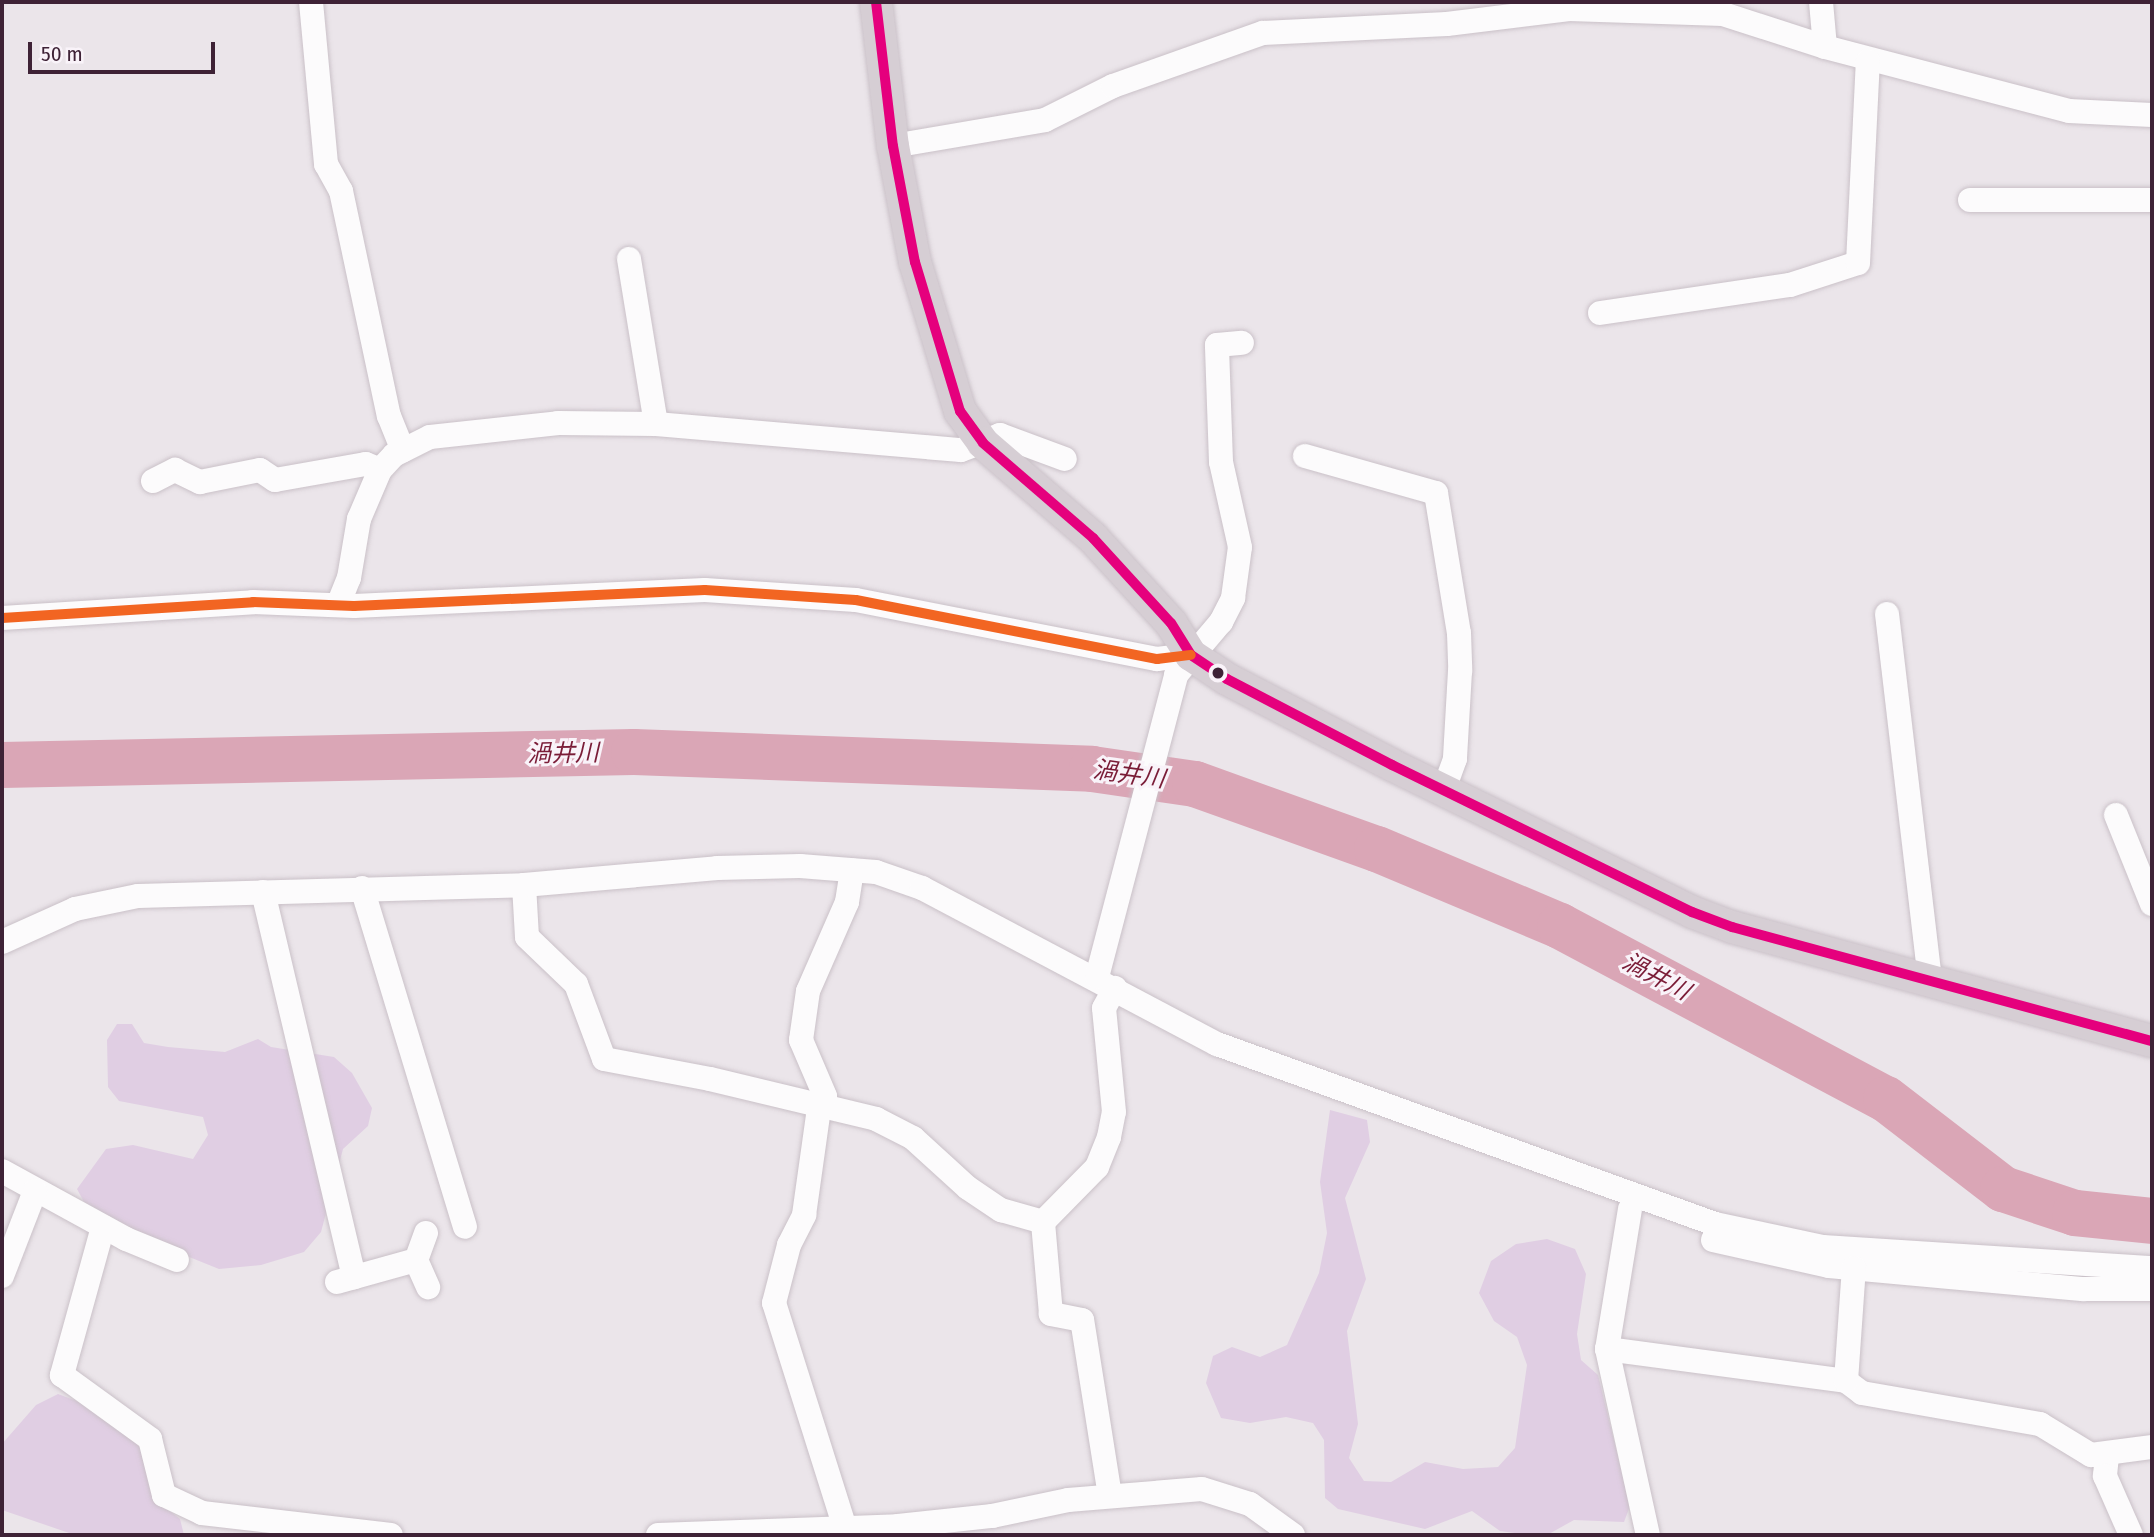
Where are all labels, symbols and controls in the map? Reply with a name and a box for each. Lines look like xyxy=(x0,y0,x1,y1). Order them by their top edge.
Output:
scale bar xyxy=(32,28,219,72)
text: 50 m xyxy=(41,41,83,67)
unlabelled marker xyxy=(1211,666,1225,680)
water label: 渦井川 xyxy=(527,739,599,769)
water label: 渦井川 xyxy=(1091,756,1167,794)
water label: 渦井川 xyxy=(1617,947,1695,1007)

